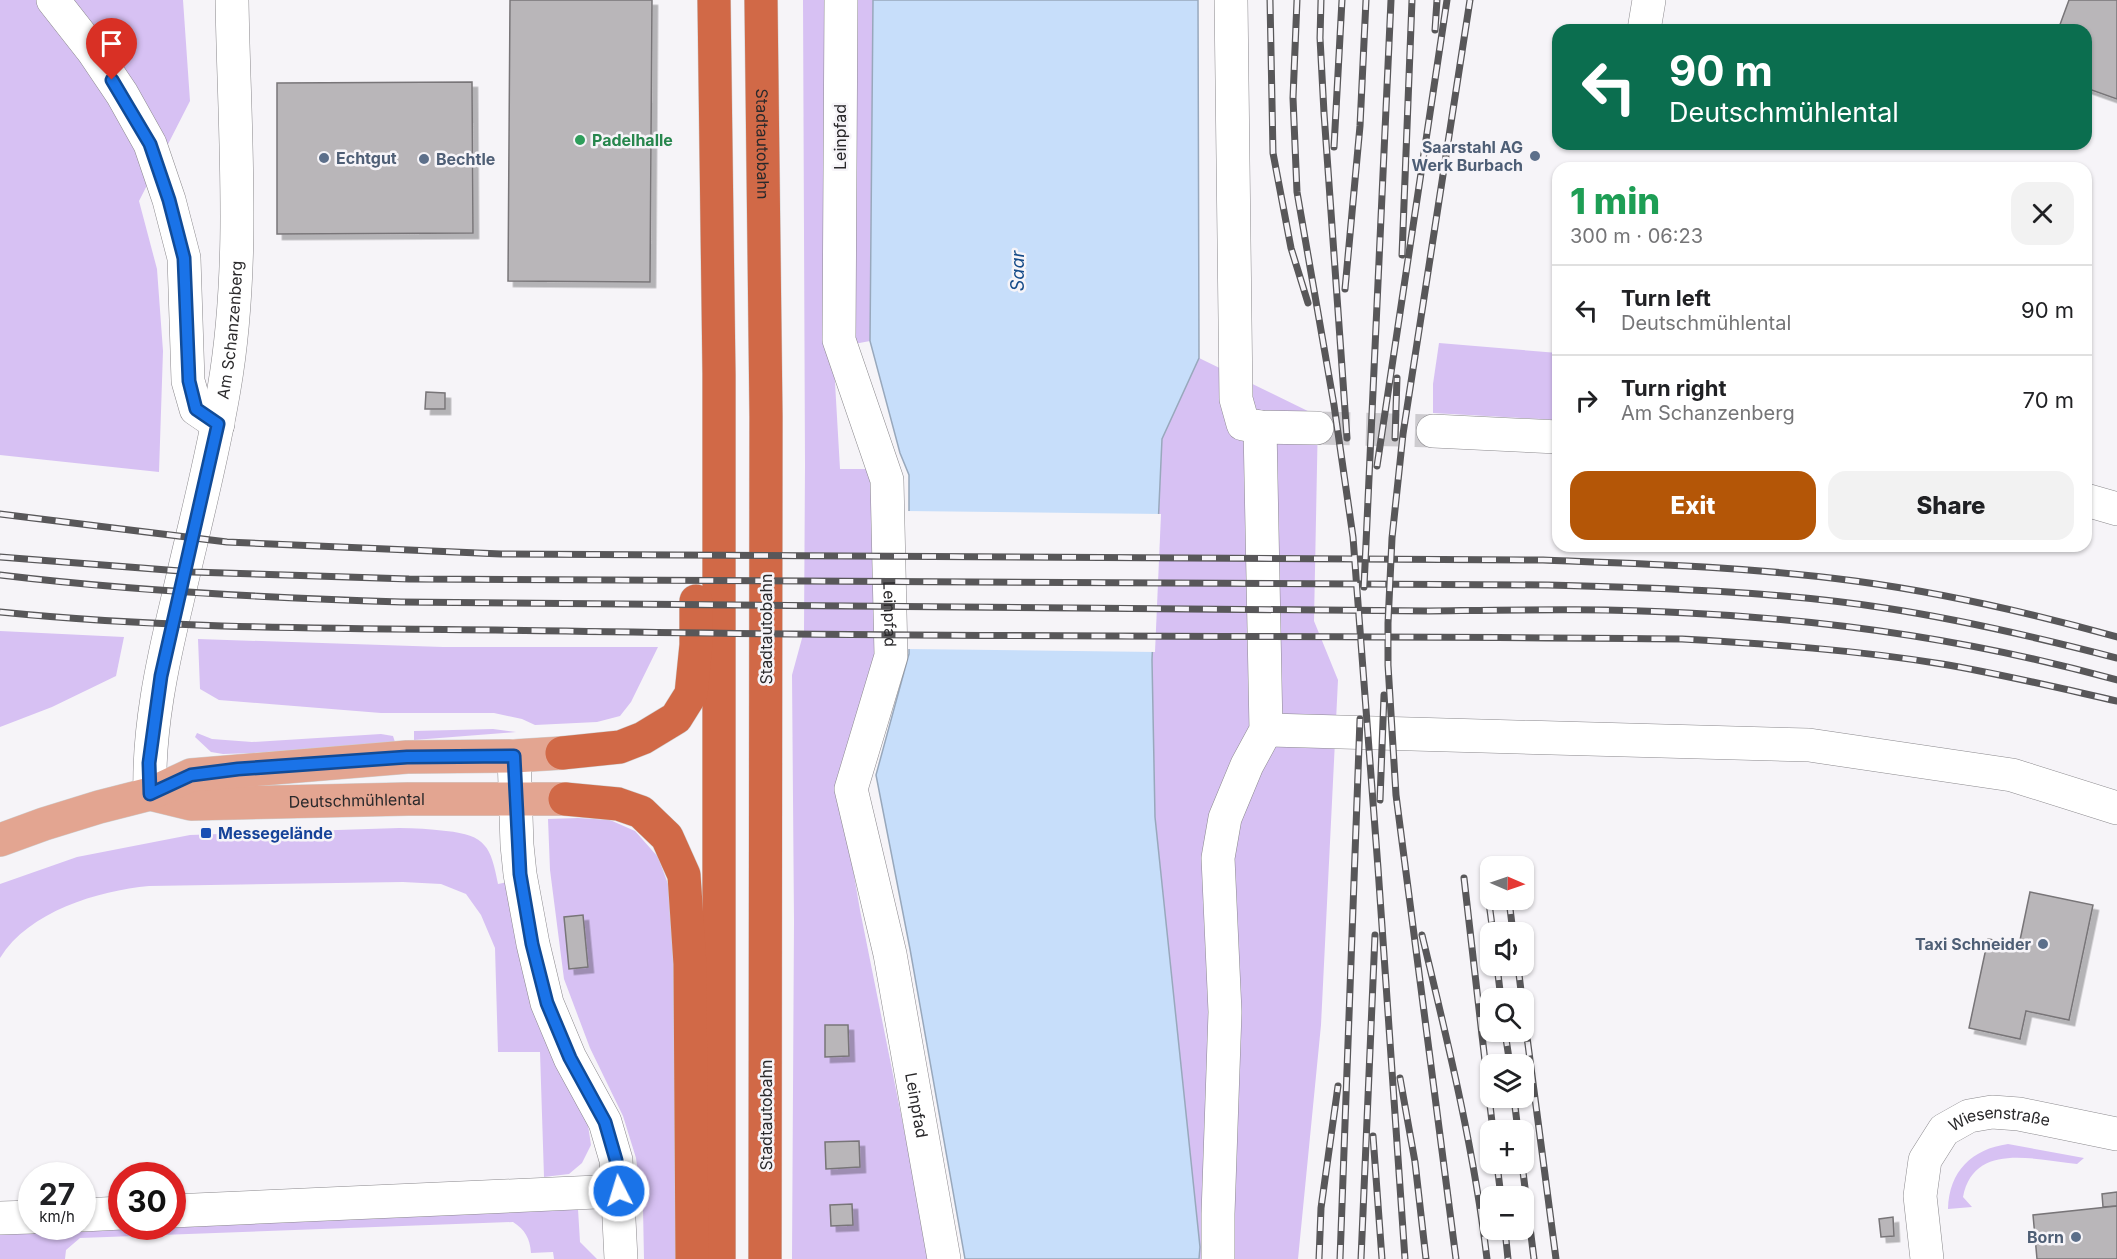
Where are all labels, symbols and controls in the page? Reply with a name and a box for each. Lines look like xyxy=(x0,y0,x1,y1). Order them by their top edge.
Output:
pin xyxy=(86,18,137,80)
icon: arrive xyxy=(95,27,128,60)
text: 90 m xyxy=(1669,45,1773,96)
icon: left xyxy=(1570,48,1648,126)
street label: Stadtautobahn xyxy=(752,88,773,200)
text: Deutschmühlental xyxy=(1669,96,1899,129)
street label: Leinpfad xyxy=(830,104,850,170)
place label: Padelhalle xyxy=(592,130,673,150)
marker: Padelhalle xyxy=(573,133,587,147)
place label: Saarstahl AG Werk Burbach xyxy=(1412,137,1523,175)
place label: Echtgut xyxy=(336,148,397,168)
place label: Bechtle xyxy=(436,149,495,169)
marker: Saarstahl AG Werk Burbach xyxy=(1528,149,1542,163)
marker: Echtgut xyxy=(317,151,331,165)
marker: Bechtle xyxy=(417,152,431,166)
text: 1 min xyxy=(1570,179,1660,223)
button: close xyxy=(2011,182,2074,245)
text: 300 m · 06:23 xyxy=(1570,224,1703,248)
water label: Saar xyxy=(1007,250,1028,291)
street label: Am Schanzenberg xyxy=(212,260,246,401)
text: Turn left xyxy=(1621,285,1711,311)
icon: left xyxy=(1570,294,1603,327)
text: 90 m xyxy=(2021,297,2074,323)
text: Deutschmühlental xyxy=(1621,311,1791,335)
text: Turn right xyxy=(1621,375,1727,401)
icon: right xyxy=(1570,384,1603,417)
text: 70 m xyxy=(2023,387,2074,413)
text: Am Schanzenberg xyxy=(1621,401,1795,425)
button: Exit xyxy=(1570,471,1816,540)
button: Share xyxy=(1828,471,2074,540)
street label: Stadtautobahn xyxy=(756,574,776,684)
street label: Leinpfad xyxy=(879,581,901,647)
street label: Deutschmühlental xyxy=(288,789,425,812)
place label: Messegelände xyxy=(218,823,333,843)
marker: Messegelände xyxy=(199,826,213,840)
north arrow xyxy=(1480,856,1534,910)
map controls xyxy=(1480,856,1534,1240)
button: sound xyxy=(1480,922,1534,976)
place label: Taxi Schneider xyxy=(1915,934,2031,954)
marker: Taxi Schneider xyxy=(2036,937,2050,951)
button: search xyxy=(1480,988,1534,1042)
button: layers xyxy=(1480,1054,1534,1108)
street label: Stadtautobahn xyxy=(756,1060,776,1170)
street label: Leinpfad xyxy=(901,1071,932,1139)
street label: Wiesenstraße xyxy=(1945,1102,2052,1135)
button: + xyxy=(1480,1120,1534,1174)
position arrow xyxy=(587,1159,651,1223)
speed limit sign: 30 xyxy=(108,1162,186,1240)
text: 27 xyxy=(39,1176,75,1212)
button: − xyxy=(1480,1186,1534,1240)
text: km/h xyxy=(39,1207,75,1226)
place label: Born xyxy=(2027,1227,2064,1247)
marker: Born xyxy=(2069,1230,2083,1244)

